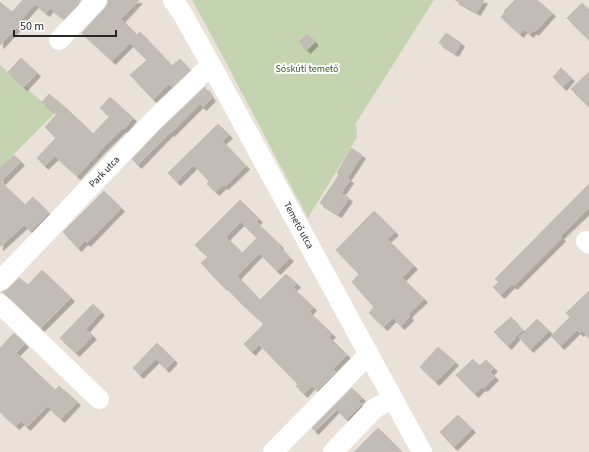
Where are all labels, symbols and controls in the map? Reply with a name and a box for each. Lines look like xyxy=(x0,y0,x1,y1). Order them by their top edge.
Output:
scale bar xyxy=(14,12,116,38)
text: 50 m xyxy=(20,18,44,35)
park label: Sóskúti temető xyxy=(275,62,339,76)
street label: Park utca xyxy=(86,153,123,191)
street label: Temető utca xyxy=(280,199,317,251)

